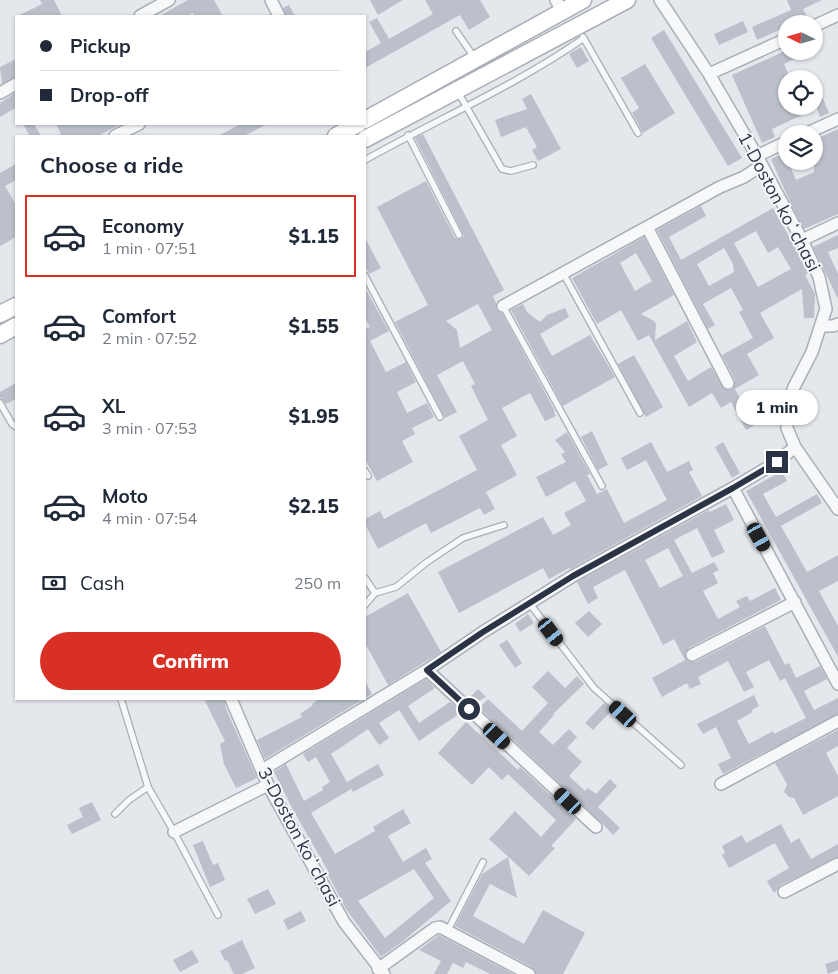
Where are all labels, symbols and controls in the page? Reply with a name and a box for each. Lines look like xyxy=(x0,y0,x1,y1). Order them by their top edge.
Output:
north arrow xyxy=(778,15,822,60)
map controls xyxy=(778,15,823,170)
text: Pickup xyxy=(70,34,131,58)
button: locate xyxy=(778,70,823,115)
text: Drop-off xyxy=(70,83,148,107)
button: layers xyxy=(778,125,823,170)
street label: 1-Doston koʻchasi xyxy=(733,128,826,275)
text: Choose a ride xyxy=(40,151,183,179)
icon: car xyxy=(42,214,87,259)
text: Economy xyxy=(102,214,184,238)
text: $1.15 xyxy=(288,224,339,248)
text: 1 min · 07:51 xyxy=(102,238,197,258)
icon: car xyxy=(42,304,87,349)
text: Comfort xyxy=(102,304,176,328)
text: $1.55 xyxy=(288,314,339,338)
text: 2 min · 07:52 xyxy=(102,328,197,348)
callout: 1 min xyxy=(736,390,818,424)
icon: car xyxy=(42,394,87,439)
text: XL xyxy=(102,394,125,418)
text: 1 min xyxy=(756,397,798,417)
text: $1.95 xyxy=(288,404,339,428)
text: 3 min · 07:53 xyxy=(102,418,197,438)
route end xyxy=(766,451,788,473)
icon: car xyxy=(42,484,87,529)
text: Moto xyxy=(102,484,148,508)
text: $2.15 xyxy=(288,494,339,518)
text: 4 min · 07:54 xyxy=(102,508,197,528)
car xyxy=(745,520,772,554)
icon: cash xyxy=(40,569,68,597)
text: Cash xyxy=(80,571,125,595)
text: 250 m xyxy=(294,573,341,593)
car xyxy=(535,616,566,648)
button: Confirm xyxy=(40,632,341,690)
route start xyxy=(458,698,480,720)
car xyxy=(606,698,639,730)
car xyxy=(480,720,513,752)
street label: 3-Doston koʻchasi xyxy=(253,763,346,910)
car xyxy=(551,785,584,817)

